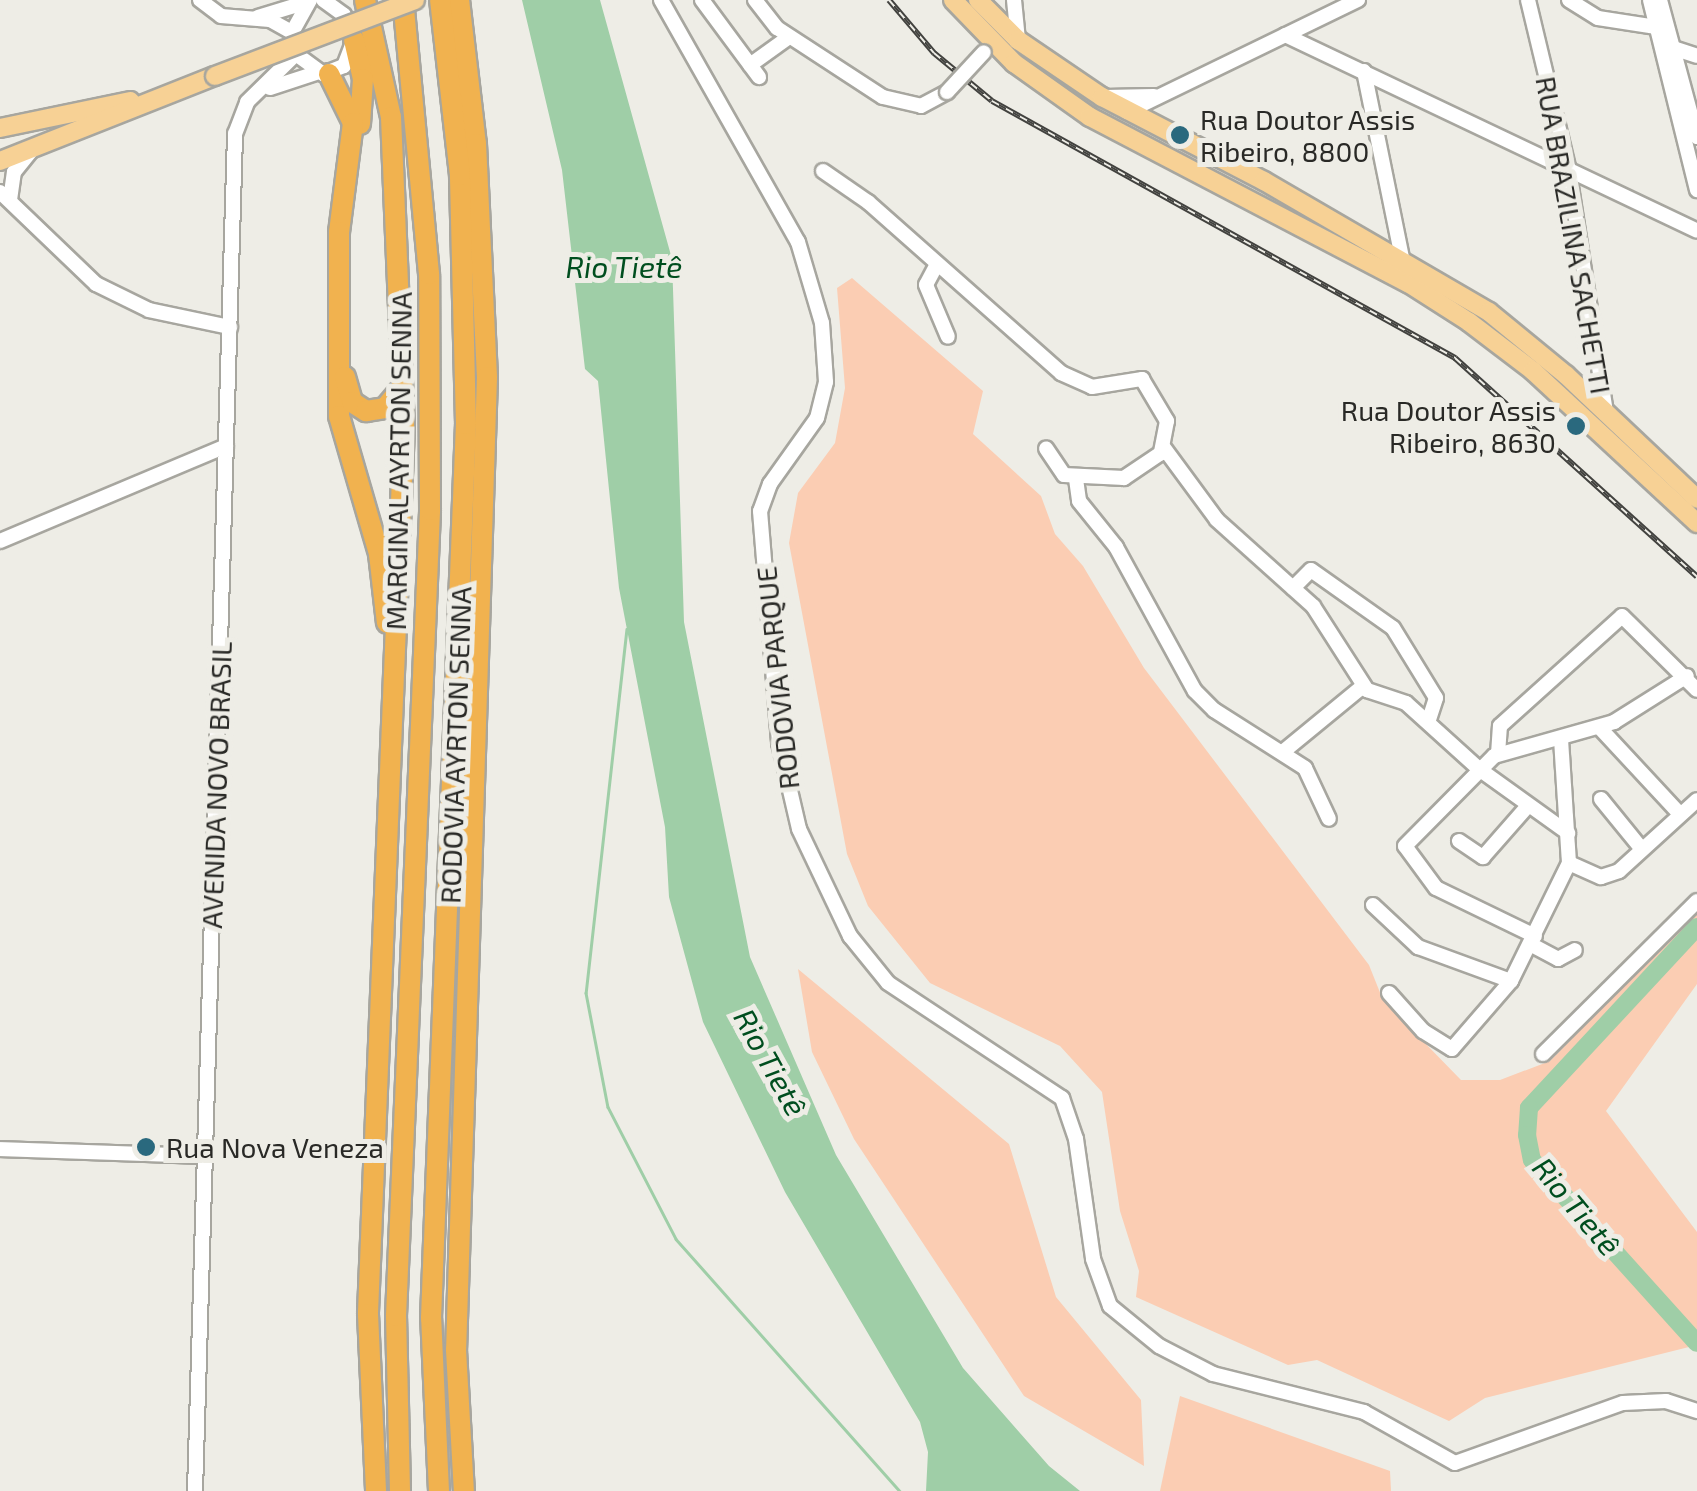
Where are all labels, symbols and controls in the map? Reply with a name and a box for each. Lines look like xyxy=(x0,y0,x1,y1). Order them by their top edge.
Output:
street label: RUA BRAZILINA SACHETTI xyxy=(1529,73,1619,397)
place label: Rua Doutor Assis Ribeiro, 8800 xyxy=(1200,102,1416,168)
marker: Rua Doutor Assis Ribeiro, 8800 xyxy=(1169,124,1191,146)
water label: Rio Tietê xyxy=(565,248,683,284)
street label: MARGINAL AYRTON SENNA xyxy=(378,291,418,631)
place label: Rua Doutor Assis Ribeiro, 8630 xyxy=(1340,393,1556,459)
marker: Rua Doutor Assis Ribeiro, 8630 xyxy=(1565,415,1587,437)
street label: RODOVIA PARQUE xyxy=(749,565,805,791)
street label: RODOVIA AYRTON SENNA xyxy=(433,585,477,905)
street label: AVENIDA NOVO BRASIL xyxy=(194,640,238,930)
water label: Rio Tietê xyxy=(727,1002,815,1122)
place label: Rua Nova Veneza xyxy=(166,1130,385,1164)
marker: Rua Nova Veneza xyxy=(135,1136,157,1158)
water label: Rio Tietê xyxy=(1525,1149,1629,1263)

